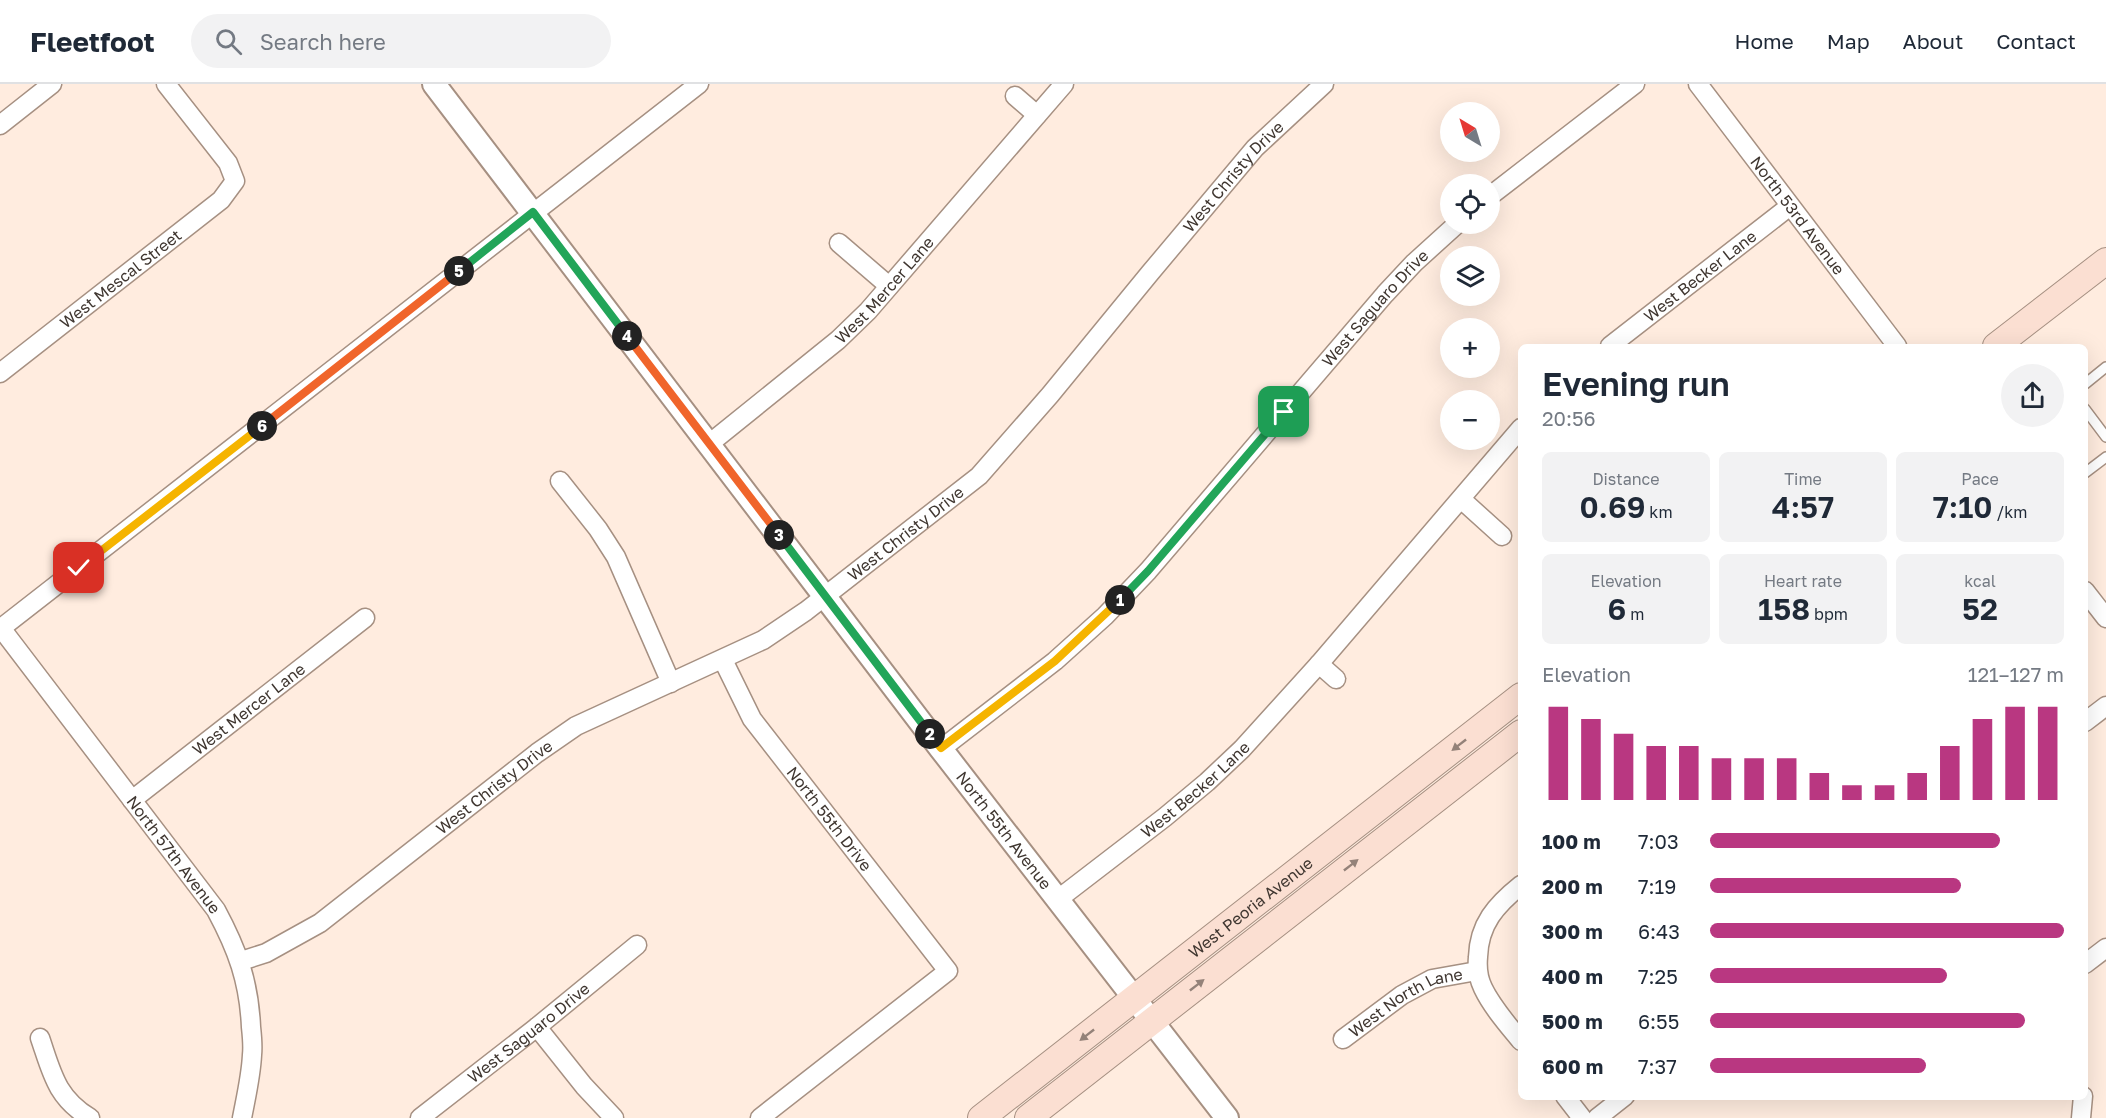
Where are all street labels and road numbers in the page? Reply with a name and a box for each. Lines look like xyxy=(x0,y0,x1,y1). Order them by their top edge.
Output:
street label: West Christy Drive xyxy=(1179,117,1288,236)
street label: North 53rd Avenue xyxy=(1746,152,1849,279)
street label: West Mescal Street xyxy=(56,225,185,332)
street label: West Becker Lane xyxy=(1640,226,1760,326)
street label: West Mercer Lane xyxy=(831,232,938,348)
street label: West Saguaro Drive xyxy=(1317,245,1432,371)
street label: West Christy Drive xyxy=(843,482,968,585)
street label: West Mercer Lane xyxy=(188,659,309,759)
street label: West Christy Drive xyxy=(432,735,556,838)
street label: West Becker Lane xyxy=(1137,737,1254,842)
street label: North 55th Drive xyxy=(783,762,876,875)
street label: North 55th Avenue xyxy=(952,767,1056,893)
street label: North 57th Avenue xyxy=(122,792,225,918)
street label: West Peoria Avenue xyxy=(1184,853,1317,962)
street label: West North Lane xyxy=(1345,964,1464,1041)
street label: West Saguaro Drive xyxy=(464,978,594,1087)

